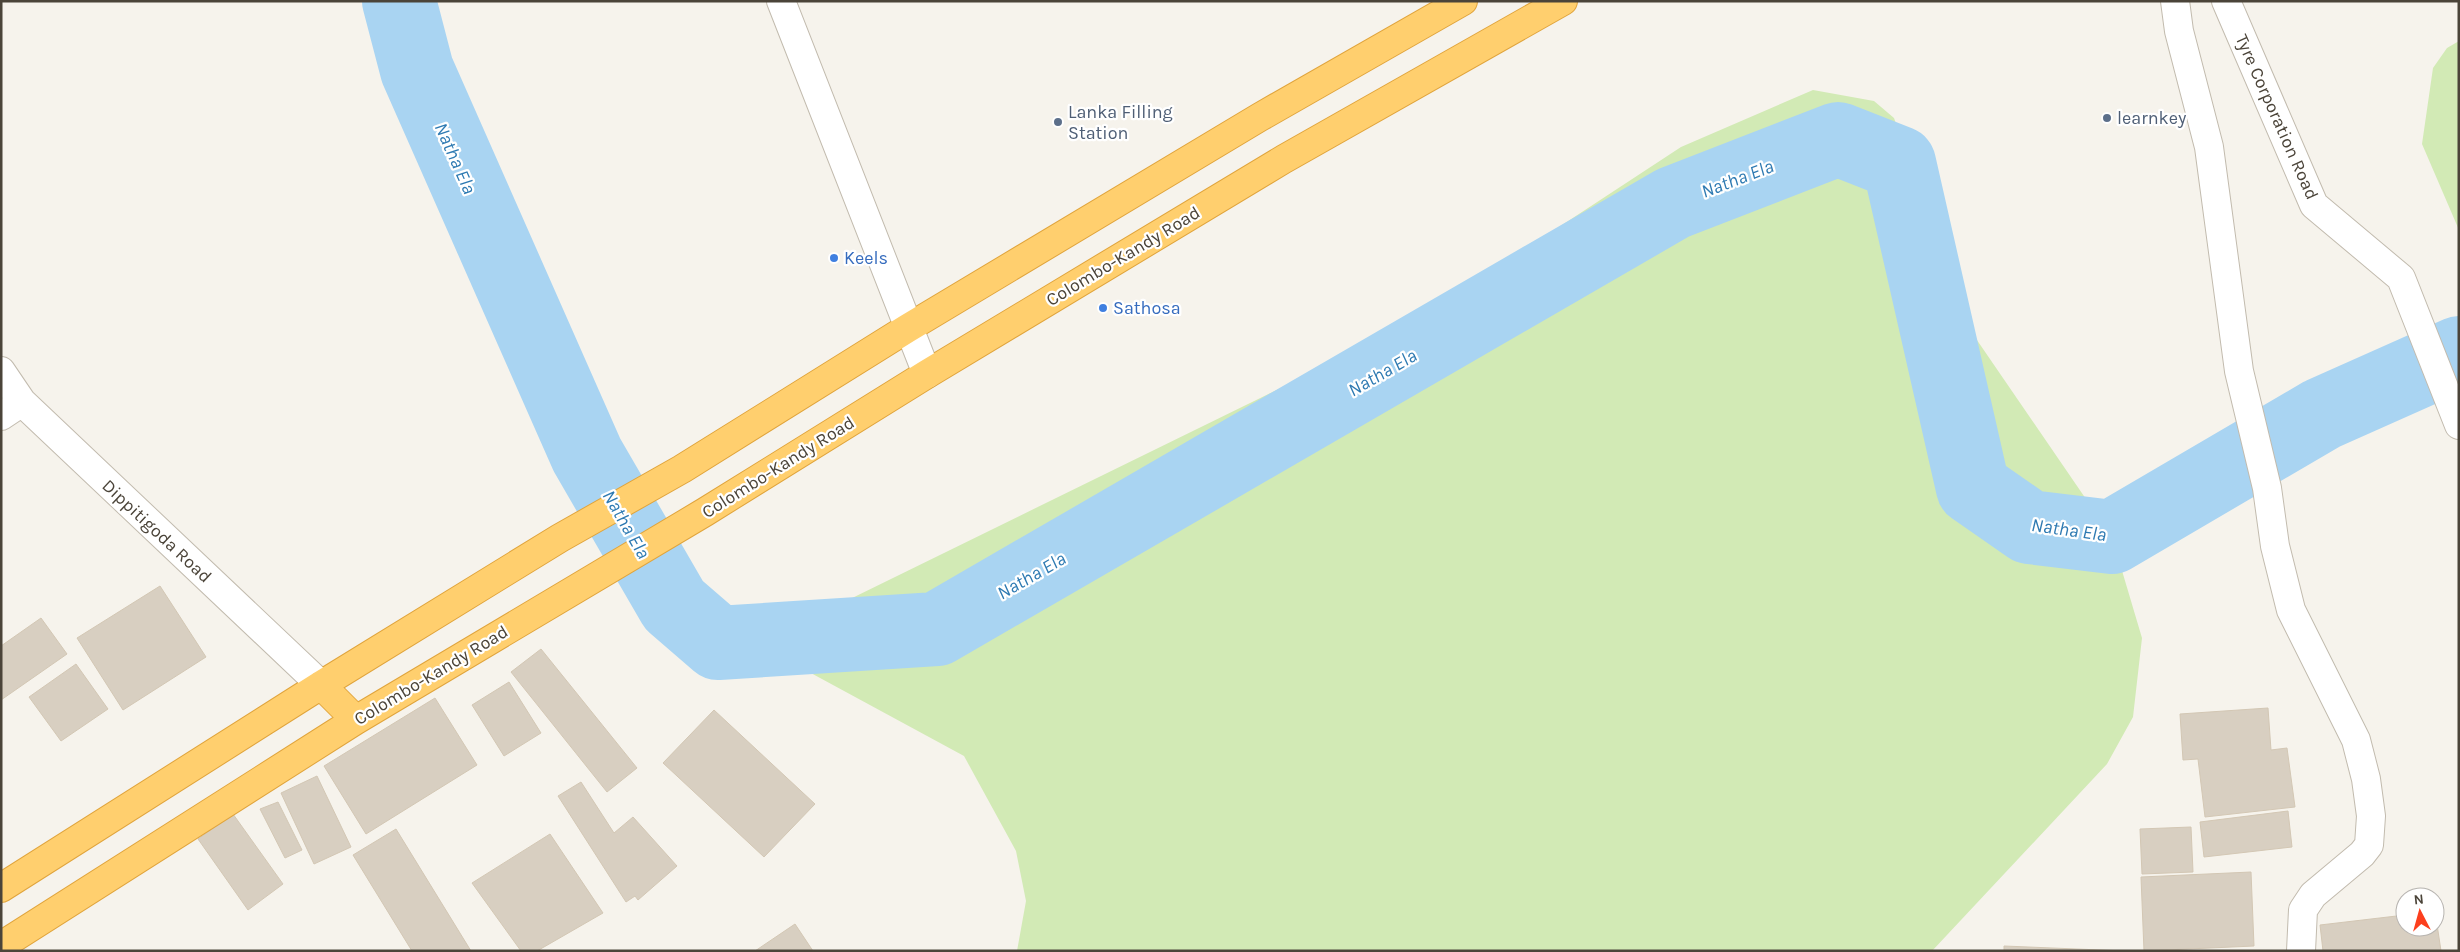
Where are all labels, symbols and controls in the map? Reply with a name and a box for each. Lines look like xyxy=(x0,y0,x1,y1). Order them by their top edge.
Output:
street label: Tyre Corporation Road xyxy=(2231,31,2323,203)
place label: Lanka Filling Station xyxy=(1068,101,1173,144)
place label: learnkey xyxy=(2117,107,2187,129)
marker: learnkey xyxy=(2101,112,2113,124)
marker: Lanka Filling Station xyxy=(1052,116,1064,128)
water label: Natha Ela xyxy=(430,119,481,197)
water label: Natha Ela xyxy=(1698,155,1777,203)
street label: Colombo-Kandy Road xyxy=(1042,201,1204,311)
place label: Keels xyxy=(844,247,888,269)
marker: Keels xyxy=(828,252,840,264)
place label: Sathosa xyxy=(1113,297,1181,319)
marker: Sathosa xyxy=(1097,302,1109,314)
water label: Natha Ela xyxy=(1344,344,1421,401)
street label: Colombo-Kandy Road xyxy=(698,411,858,523)
street label: Dippitigoda Road xyxy=(98,475,216,587)
water label: Natha Ela xyxy=(598,486,655,563)
water label: Natha Ela xyxy=(2030,514,2108,546)
water label: Natha Ela xyxy=(993,547,1070,604)
street label: Colombo-Kandy Road xyxy=(350,620,512,730)
north arrow xyxy=(2395,887,2445,937)
text: N xyxy=(2413,891,2425,909)

